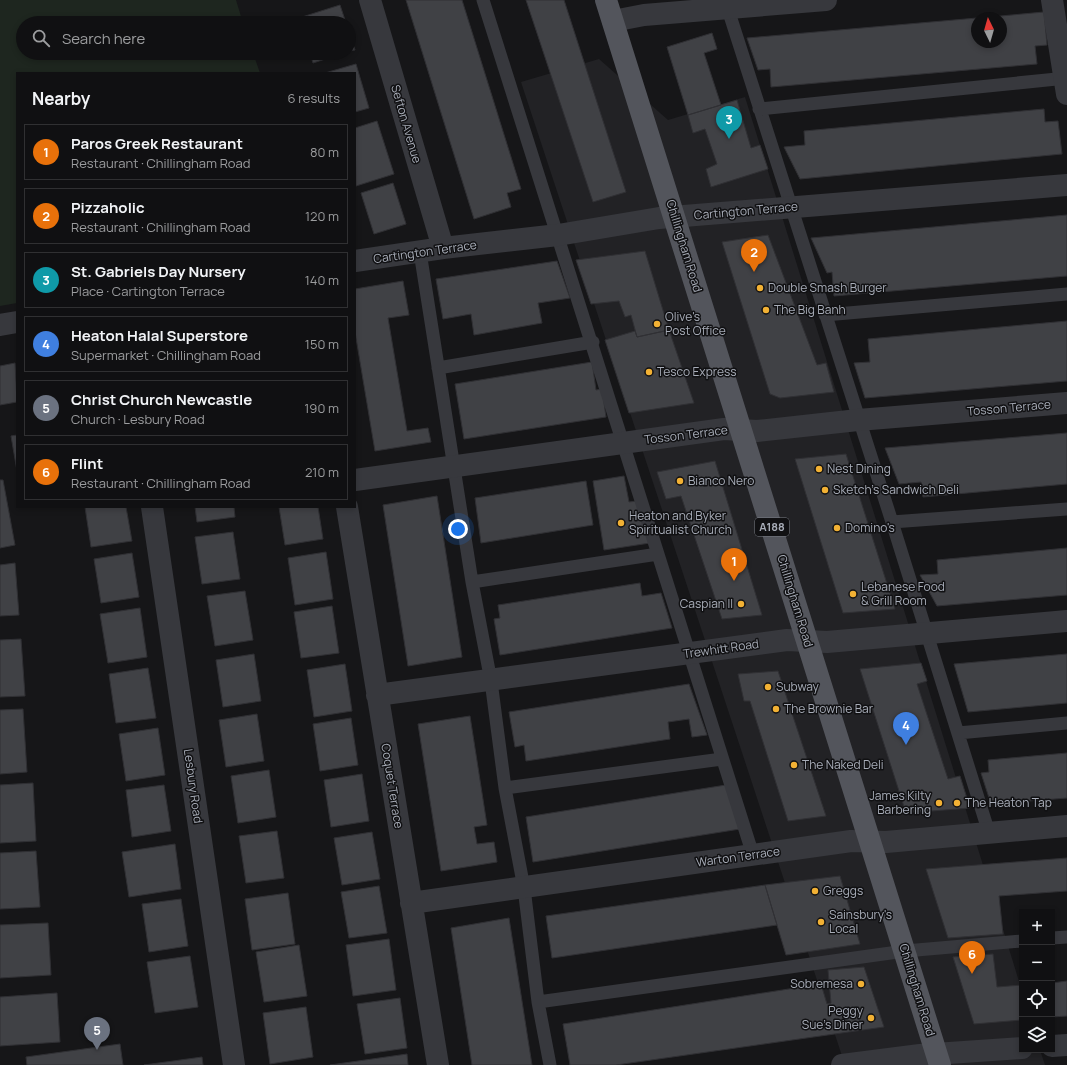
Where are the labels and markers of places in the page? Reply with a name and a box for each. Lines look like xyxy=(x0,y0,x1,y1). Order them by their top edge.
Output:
pin: 3 xyxy=(716,106,742,139)
pin: 2 xyxy=(741,239,767,272)
place label: Double Smash Burger xyxy=(768,279,887,296)
marker: Double Smash Burger xyxy=(755,283,765,293)
place label: The Big Banh xyxy=(774,301,846,318)
marker: The Big Banh xyxy=(761,305,771,315)
place label: Olive's Post Office xyxy=(665,308,726,339)
marker: Olive's Post Office xyxy=(652,319,662,329)
place label: Tesco Express xyxy=(657,363,737,380)
marker: Tesco Express xyxy=(644,367,654,377)
place label: Nest Dining xyxy=(827,460,891,477)
marker: Nest Dining xyxy=(814,464,824,474)
place label: Bianco Nero xyxy=(688,472,754,489)
marker: Bianco Nero xyxy=(675,476,685,486)
place label: Sketch's Sandwich Deli xyxy=(833,481,959,498)
marker: Sketch's Sandwich Deli xyxy=(820,485,830,495)
place label: Heaton and Byker Spiritualist Church xyxy=(629,507,732,538)
marker: Heaton and Byker Spiritualist Church xyxy=(616,518,626,528)
place label: Domino's xyxy=(845,519,895,536)
marker: Domino's xyxy=(832,523,842,533)
pin: 1 xyxy=(721,548,747,581)
place label: Lebanese Food & Grill Room xyxy=(861,578,945,609)
marker: Lebanese Food & Grill Room xyxy=(848,589,858,599)
place label: Caspian II xyxy=(680,595,733,612)
marker: Caspian II xyxy=(736,599,746,609)
place label: Subway xyxy=(776,678,820,695)
marker: Subway xyxy=(763,682,773,692)
place label: The Brownie Bar xyxy=(784,700,874,717)
marker: The Brownie Bar xyxy=(771,704,781,714)
pin: 4 xyxy=(893,712,919,745)
place label: The Naked Deli xyxy=(802,756,884,773)
marker: The Naked Deli xyxy=(789,760,799,770)
place label: James Kilty Barbering xyxy=(869,787,932,818)
place label: The Heaton Tap xyxy=(965,794,1052,811)
marker: James Kilty Barbering xyxy=(934,798,944,808)
marker: The Heaton Tap xyxy=(952,798,962,808)
place label: Greggs xyxy=(823,882,863,899)
marker: Greggs xyxy=(810,886,820,896)
place label: Sainsbury's Local xyxy=(829,906,892,937)
marker: Sainsbury's Local xyxy=(816,917,826,927)
pin: 6 xyxy=(959,941,985,974)
place label: Sobremesa xyxy=(790,975,853,992)
marker: Sobremesa xyxy=(856,979,866,989)
place label: Peggy Sue's Diner xyxy=(802,1002,864,1033)
marker: Peggy Sue's Diner xyxy=(866,1013,876,1023)
pin: 5 xyxy=(84,1017,110,1050)

